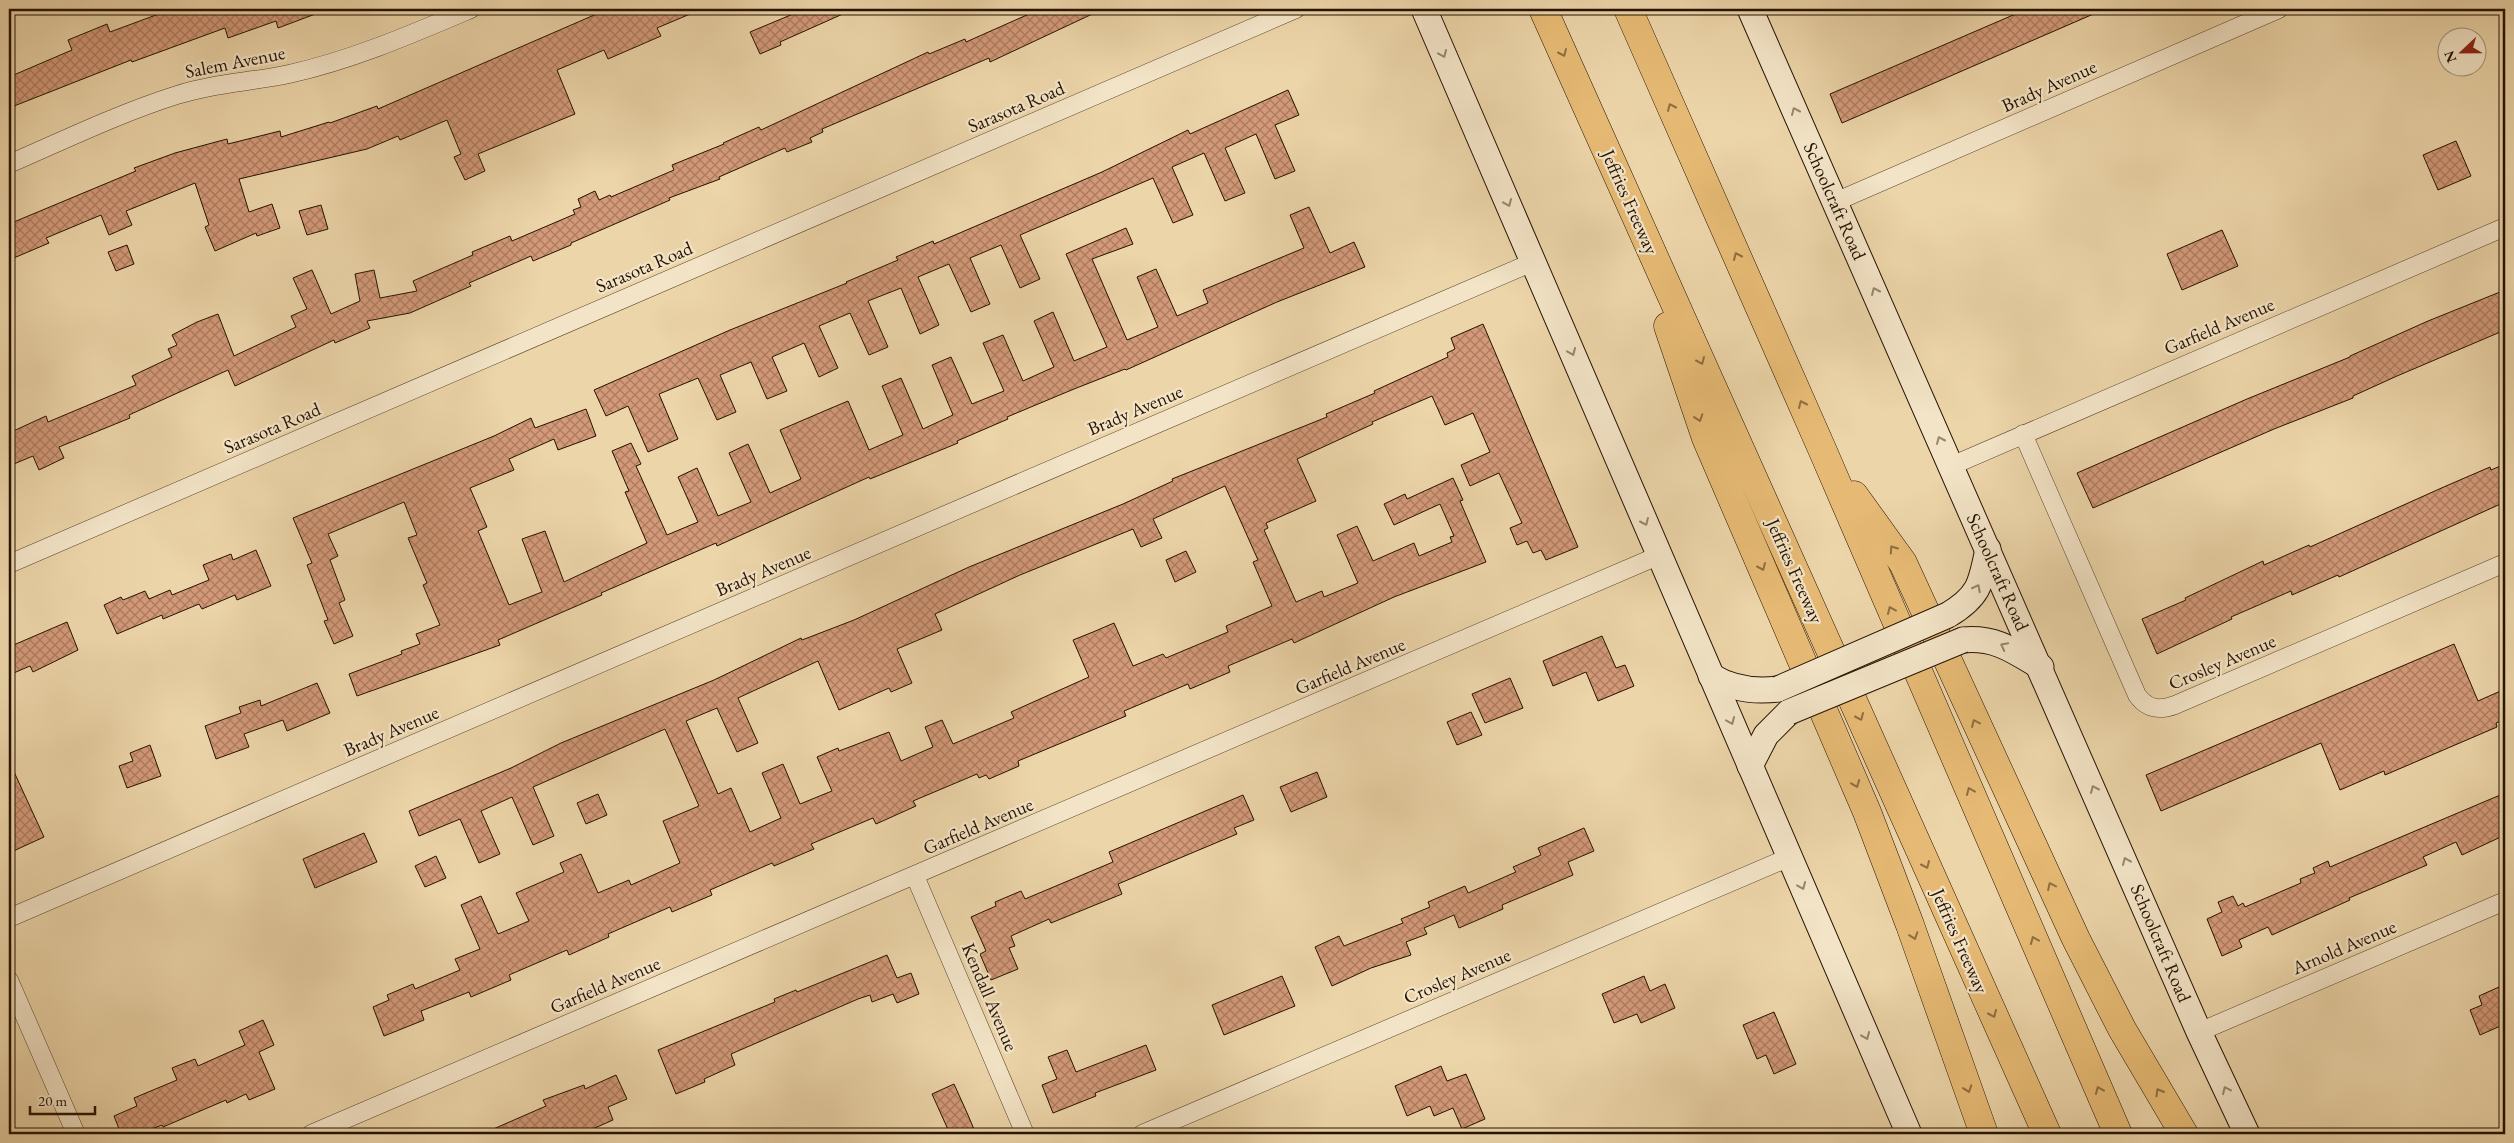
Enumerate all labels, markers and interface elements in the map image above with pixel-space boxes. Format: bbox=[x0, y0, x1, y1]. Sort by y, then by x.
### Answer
north arrow bbox=[2436, 28, 2486, 78]
street label: Salem Avenue bbox=[183, 40, 287, 84]
one-way arrow bbox=[1557, 48, 1568, 57]
text: N bbox=[2439, 48, 2460, 65]
one-way arrow bbox=[1438, 49, 1448, 57]
street label: Brady Avenue bbox=[1998, 54, 2100, 118]
street label: Sarasota Road bbox=[964, 75, 1069, 139]
one-way arrow bbox=[1667, 103, 1678, 112]
one-way arrow bbox=[1791, 107, 1802, 116]
street label: Schoolcraft Road bbox=[1798, 138, 1872, 264]
street label: Jeffries Freeway bbox=[1595, 144, 1665, 259]
one-way arrow bbox=[1501, 198, 1512, 207]
street label: Sarasota Road bbox=[592, 235, 697, 299]
one-way arrow bbox=[1732, 252, 1743, 261]
one-way arrow bbox=[1870, 287, 1881, 296]
street label: Garfield Avenue bbox=[2160, 292, 2278, 360]
one-way arrow bbox=[1566, 347, 1576, 356]
one-way arrow bbox=[1694, 356, 1705, 365]
street label: Brady Avenue bbox=[1083, 379, 1187, 441]
street label: Sarasota Road bbox=[220, 396, 325, 460]
one-way arrow bbox=[1798, 400, 1808, 409]
one-way arrow bbox=[1693, 413, 1703, 422]
one-way arrow bbox=[1935, 436, 1946, 445]
street label: Schoolcraft Road bbox=[1961, 509, 2035, 635]
street label: Jeffries Freeway bbox=[1760, 513, 1830, 628]
one-way arrow bbox=[1639, 517, 1650, 526]
street label: Brady Avenue bbox=[711, 540, 815, 602]
one-way arrow bbox=[1890, 546, 1899, 555]
one-way arrow bbox=[1756, 562, 1767, 571]
one-way arrow bbox=[1971, 584, 1981, 593]
one-way arrow bbox=[1887, 606, 1898, 615]
street label: Crosley Avenue bbox=[2165, 628, 2279, 696]
street label: Garfield Avenue bbox=[1291, 632, 1409, 700]
one-way arrow bbox=[2000, 642, 2009, 652]
street label: Brady Avenue bbox=[339, 700, 443, 762]
one-way arrow bbox=[1854, 712, 1865, 721]
one-way arrow bbox=[1724, 716, 1735, 725]
one-way arrow bbox=[1971, 719, 1981, 728]
one-way arrow bbox=[1849, 779, 1860, 788]
one-way arrow bbox=[2089, 785, 2100, 794]
one-way arrow bbox=[1965, 787, 1976, 796]
street label: Garfield Avenue bbox=[919, 792, 1037, 860]
one-way arrow bbox=[2121, 857, 2132, 866]
one-way arrow bbox=[1920, 860, 1931, 869]
street label: Schoolcraft Road bbox=[2125, 880, 2197, 1006]
one-way arrow bbox=[1796, 881, 1807, 890]
one-way arrow bbox=[2047, 882, 2058, 891]
street label: Jeffries Freeway bbox=[1925, 883, 1995, 998]
street label: Arnold Avenue bbox=[2287, 914, 2400, 981]
one-way arrow bbox=[1908, 931, 1918, 940]
one-way arrow bbox=[2030, 936, 2041, 945]
street label: Kendall Avenue bbox=[956, 939, 1024, 1055]
street label: Crosley Avenue bbox=[1400, 942, 1514, 1010]
street label: Garfield Avenue bbox=[546, 951, 664, 1019]
one-way arrow bbox=[1986, 1009, 1997, 1018]
one-way arrow bbox=[1860, 1031, 1871, 1040]
scale bar bbox=[30, 1083, 95, 1115]
one-way arrow bbox=[1962, 1084, 1972, 1093]
one-way arrow bbox=[2094, 1086, 2104, 1094]
one-way arrow bbox=[2222, 1086, 2233, 1095]
one-way arrow bbox=[2156, 1089, 2166, 1098]
text: 20 m bbox=[38, 1091, 67, 1110]

